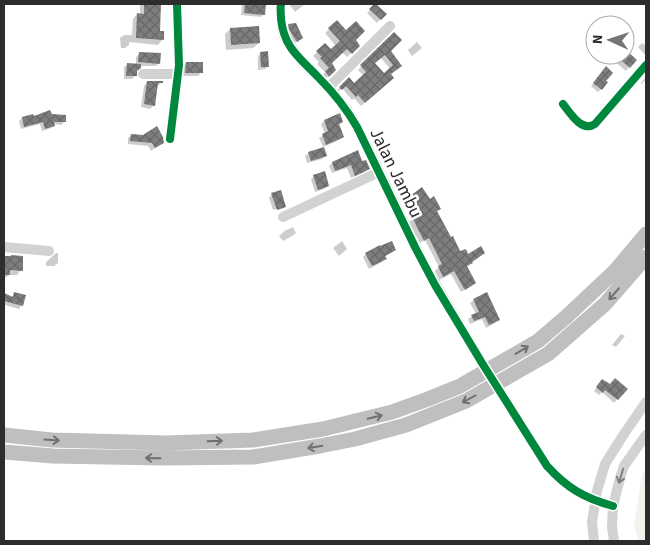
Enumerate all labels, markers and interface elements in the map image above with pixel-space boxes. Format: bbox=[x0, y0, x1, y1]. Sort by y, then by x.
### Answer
north arrow bbox=[585, 15, 635, 65]
text: N bbox=[588, 34, 608, 45]
street label: Jalan Jambu bbox=[363, 124, 429, 222]
one-way arrow bbox=[608, 287, 620, 300]
one-way arrow bbox=[515, 344, 529, 354]
one-way arrow bbox=[462, 394, 477, 404]
one-way arrow bbox=[366, 411, 382, 421]
one-way arrow bbox=[44, 435, 60, 444]
one-way arrow bbox=[206, 437, 222, 446]
one-way arrow bbox=[307, 443, 323, 453]
one-way arrow bbox=[145, 453, 162, 463]
one-way arrow bbox=[615, 468, 625, 484]

